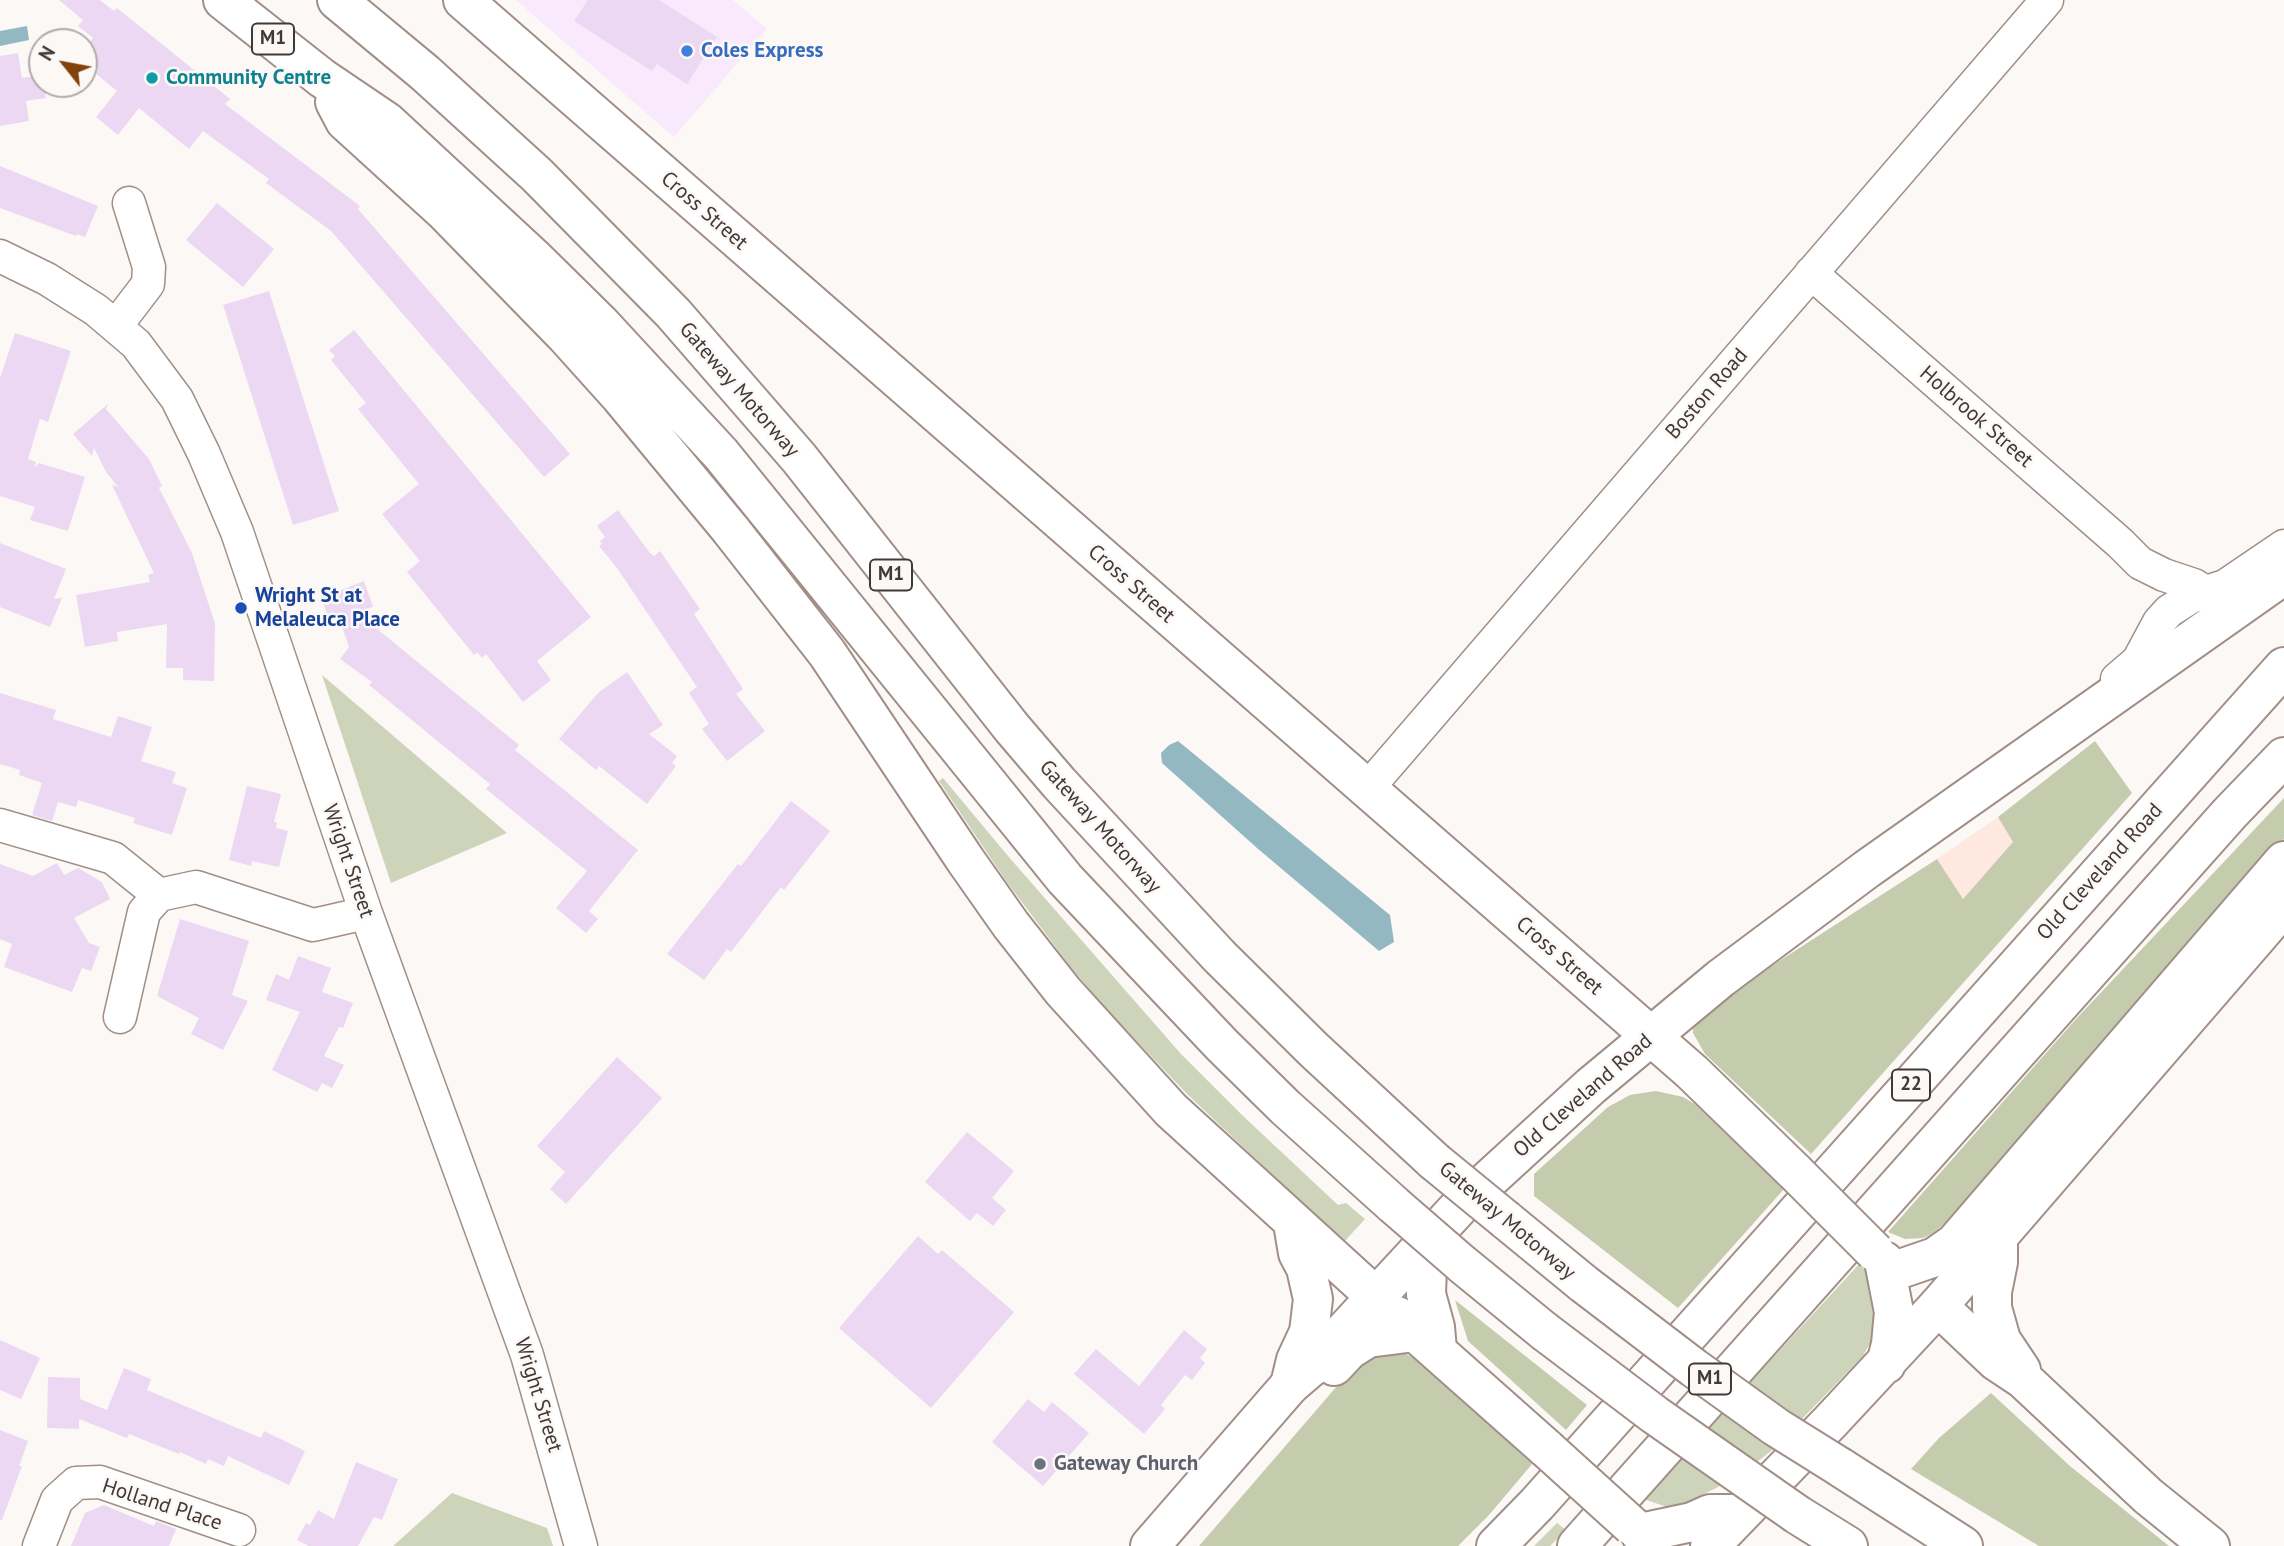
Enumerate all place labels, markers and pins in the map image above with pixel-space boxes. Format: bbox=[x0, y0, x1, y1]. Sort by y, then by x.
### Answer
place label: Coles Express bbox=[701, 38, 823, 64]
marker: Coles Express bbox=[679, 43, 695, 59]
place label: Community Centre bbox=[166, 65, 331, 91]
marker: Community Centre bbox=[144, 70, 160, 86]
place label: Wright St at Melaleuca Place bbox=[255, 583, 400, 633]
marker: Wright St at Melaleuca Place bbox=[233, 600, 249, 616]
place label: Gateway Church bbox=[1054, 1451, 1198, 1477]
marker: Gateway Church bbox=[1032, 1456, 1048, 1472]

